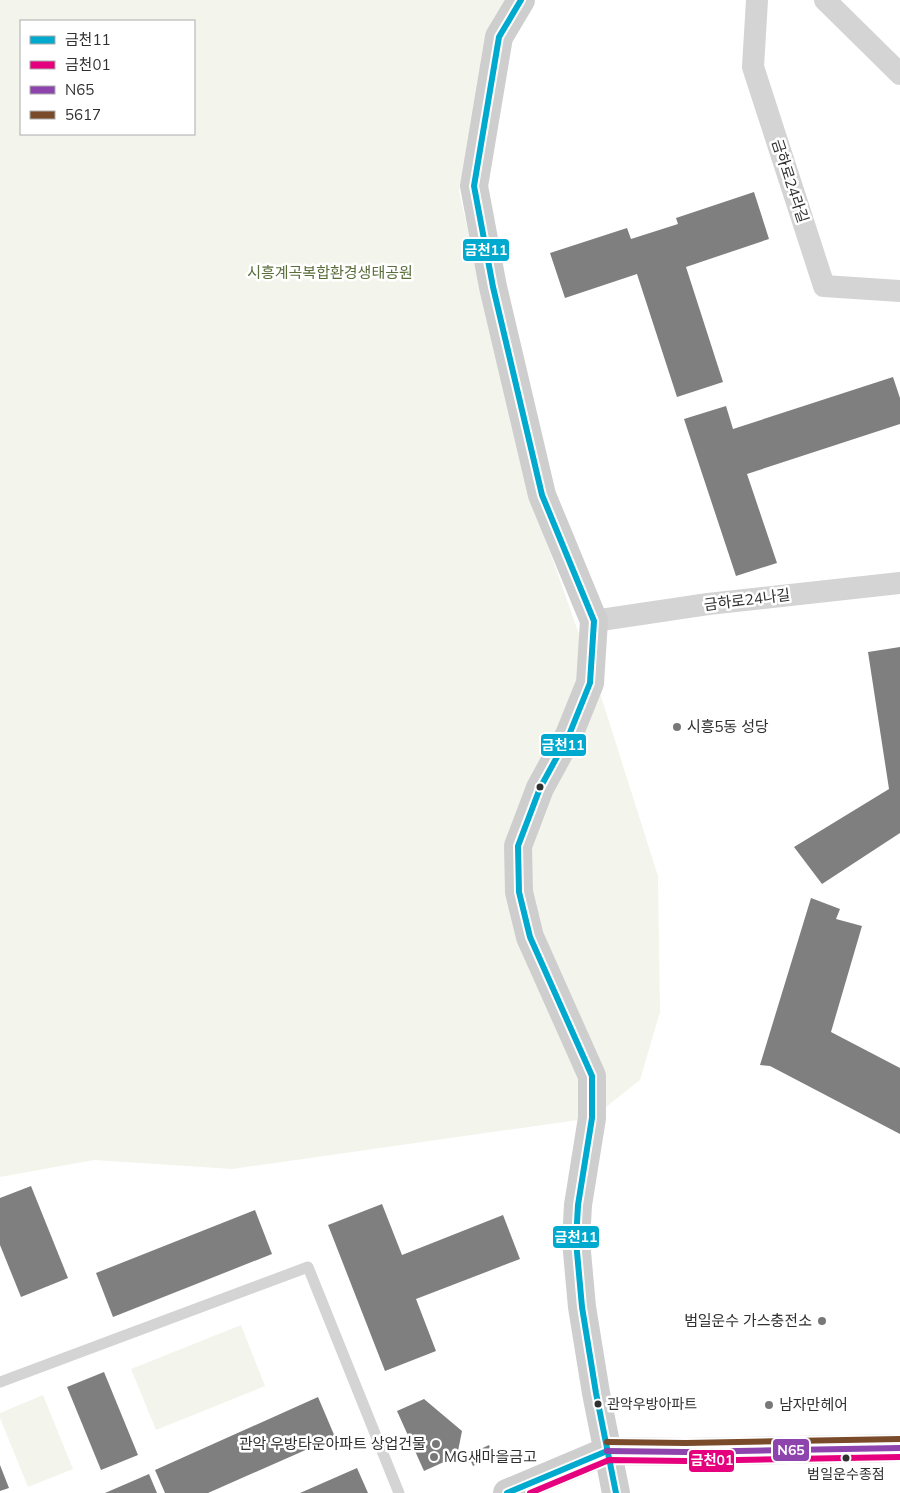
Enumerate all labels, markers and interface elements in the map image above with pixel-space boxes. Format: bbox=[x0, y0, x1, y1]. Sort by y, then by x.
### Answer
legend bbox=[20, 20, 195, 135]
text: 금천11 bbox=[65, 30, 111, 49]
text: 금천01 bbox=[65, 55, 111, 74]
text: N65 bbox=[65, 80, 94, 99]
text: 5617 bbox=[65, 105, 101, 124]
street label: 금하로24라길 bbox=[768, 137, 813, 225]
line badge: 금천11 bbox=[462, 238, 510, 262]
text: 금천11 bbox=[465, 241, 507, 259]
park label: 시흥계곡복합환경생태공원 bbox=[247, 263, 413, 282]
street label: 금하로24나길 bbox=[703, 585, 791, 614]
place label: 시흥5동 성당 bbox=[687, 717, 769, 736]
marker: 시흥5동 성당 bbox=[671, 721, 683, 733]
line badge: 금천11 bbox=[540, 733, 587, 757]
text: 금천11 bbox=[542, 736, 584, 754]
unlabelled marker bbox=[535, 782, 545, 792]
line badge: 금천11 bbox=[552, 1225, 600, 1249]
text: 금천11 bbox=[555, 1228, 597, 1246]
place label: 범일운수 가스충전소 bbox=[684, 1311, 812, 1330]
marker: 범일운수 가스충전소 bbox=[816, 1315, 828, 1327]
place label: 관악우방아파트 bbox=[607, 1395, 697, 1413]
place label: 남자만헤어 bbox=[779, 1395, 848, 1414]
marker: 관악우방아파트 bbox=[593, 1399, 603, 1409]
marker: 남자만헤어 bbox=[763, 1399, 775, 1411]
place label: 관악 우방타운아파트 상업건물 bbox=[239, 1434, 426, 1453]
marker: 관악 우방타운아파트 상업건물 bbox=[430, 1438, 442, 1450]
line badge: N65 bbox=[772, 1438, 810, 1462]
text: N65 bbox=[777, 1441, 805, 1459]
place label: MG새마을금고 bbox=[444, 1447, 537, 1466]
line badge: 금천01 bbox=[688, 1449, 735, 1473]
marker: MG새마을금고 bbox=[428, 1451, 440, 1463]
text: 금천01 bbox=[691, 1451, 733, 1469]
marker: 범일운수종점 bbox=[841, 1453, 851, 1463]
place label: 범일운수종점 bbox=[807, 1465, 885, 1483]

